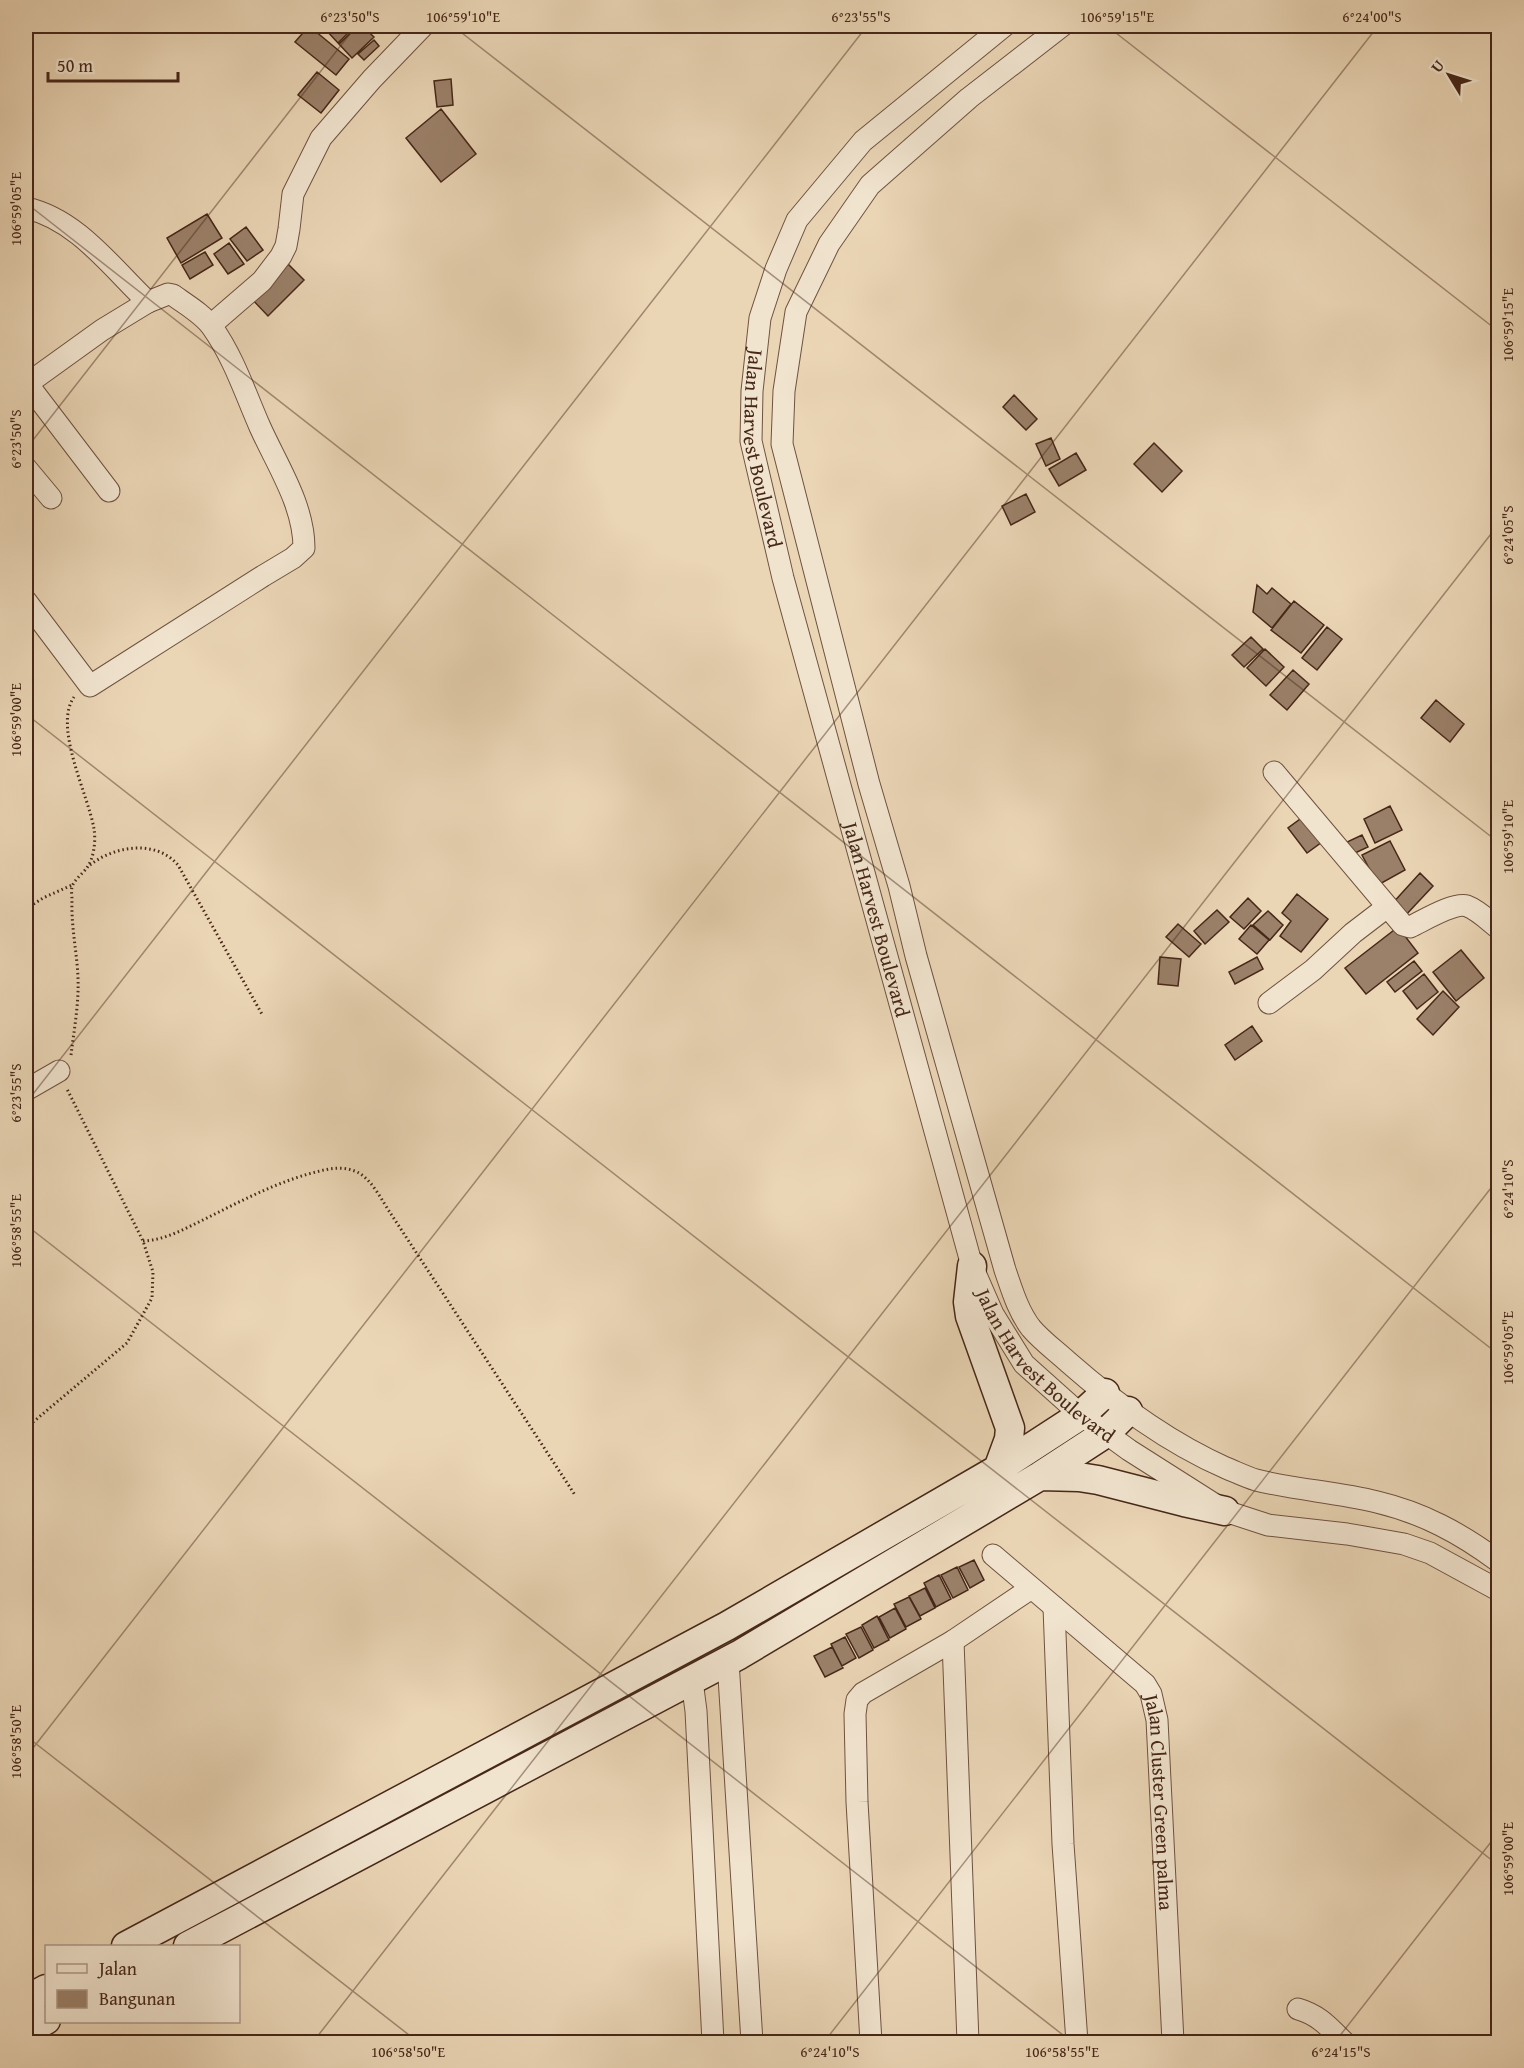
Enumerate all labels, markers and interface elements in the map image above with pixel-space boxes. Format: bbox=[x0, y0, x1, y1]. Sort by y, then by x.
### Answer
text: 6°23'50"S bbox=[320, 6, 380, 27]
text: 106°59'10"E bbox=[426, 6, 500, 27]
text: 6°23'55"S bbox=[831, 6, 891, 27]
text: 106°59'15"E bbox=[1080, 6, 1154, 27]
text: 6°24'00"S bbox=[1342, 6, 1402, 27]
scale bar bbox=[48, 45, 178, 83]
north arrow bbox=[1419, 45, 1479, 105]
text: 50 m bbox=[57, 52, 93, 79]
text: U bbox=[1424, 54, 1450, 77]
text: 106°59'05"E bbox=[5, 172, 26, 246]
text: 106°59'15"E bbox=[1497, 288, 1518, 362]
street label: Jalan Harvest Boulevard bbox=[737, 345, 791, 551]
text: 6°23'50"S bbox=[5, 409, 26, 469]
text: 6°24'05"S bbox=[1497, 505, 1518, 565]
text: 106°59'00"E bbox=[5, 683, 26, 757]
text: 106°59'10"E bbox=[1497, 800, 1518, 874]
street label: Jalan Harvest Boulevard bbox=[836, 816, 918, 1020]
text: 6°23'55"S bbox=[5, 1063, 26, 1123]
text: 6°24'10"S bbox=[1497, 1159, 1518, 1219]
text: 106°58'55"E bbox=[5, 1194, 26, 1268]
street label: Jalan Harvest Boulevard bbox=[968, 1281, 1122, 1450]
text: 106°59'05"E bbox=[1497, 1311, 1518, 1385]
street label: Jalan Cluster Green palma bbox=[1137, 1688, 1181, 1912]
text: 106°58'50"E bbox=[5, 1705, 26, 1779]
text: 106°59'00"E bbox=[1497, 1822, 1518, 1896]
legend bbox=[45, 1945, 240, 2023]
text: Jalan bbox=[97, 1955, 137, 1982]
text: Bangunan bbox=[99, 1985, 175, 2012]
text: 106°58'50"E bbox=[371, 2041, 445, 2062]
text: 6°24'10"S bbox=[800, 2041, 860, 2062]
text: 106°58'55"E bbox=[1025, 2041, 1099, 2062]
text: 6°24'15"S bbox=[1311, 2041, 1371, 2062]

